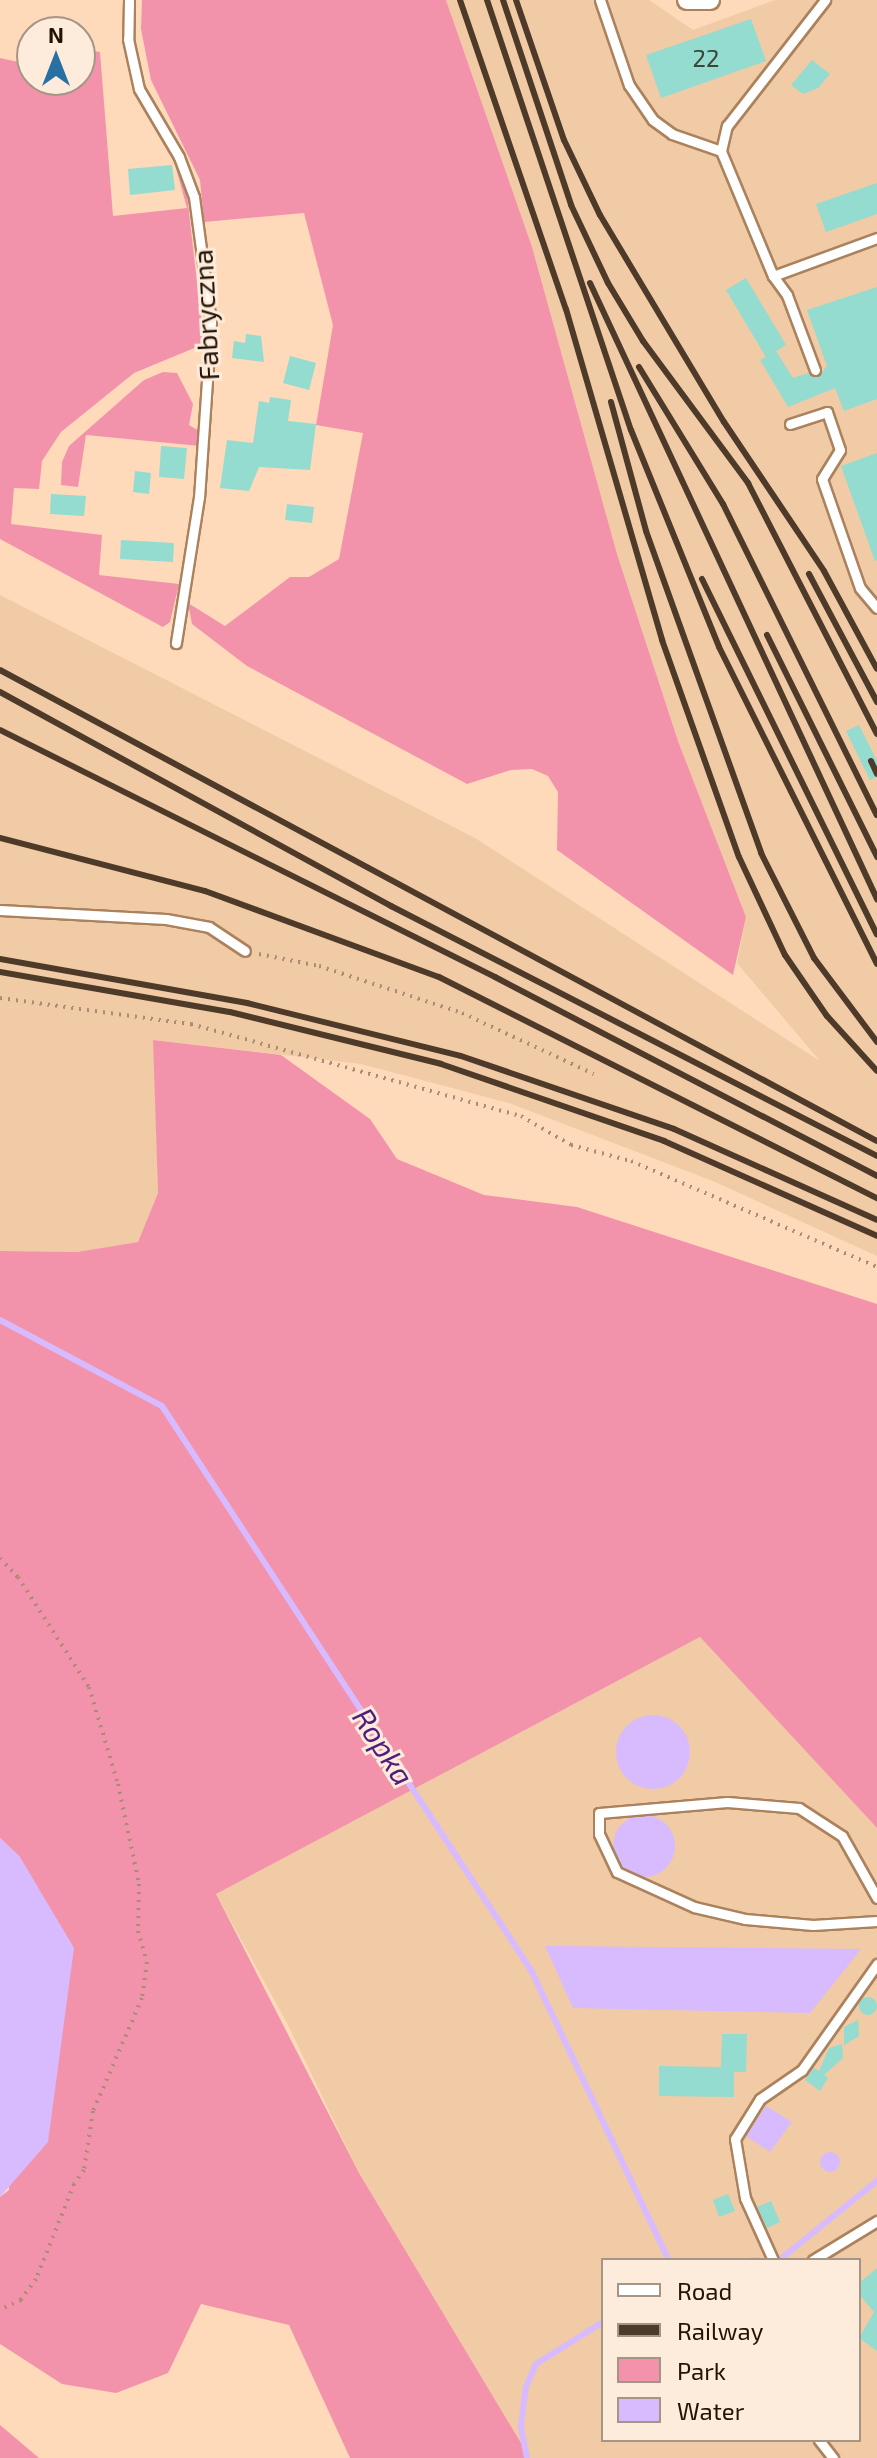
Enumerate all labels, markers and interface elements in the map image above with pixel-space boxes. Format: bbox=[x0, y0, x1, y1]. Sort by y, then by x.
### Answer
north arrow bbox=[16, 16, 96, 96]
text: N bbox=[48, 21, 64, 47]
house number: 22 bbox=[693, 44, 719, 72]
street label: Fabryczna bbox=[185, 249, 225, 381]
water label: Ropka bbox=[346, 1700, 422, 1792]
legend bbox=[601, 2258, 861, 2442]
text: Road bbox=[677, 2276, 732, 2305]
text: Railway bbox=[677, 2316, 763, 2345]
text: Park bbox=[677, 2356, 726, 2385]
text: Water bbox=[677, 2396, 744, 2425]

